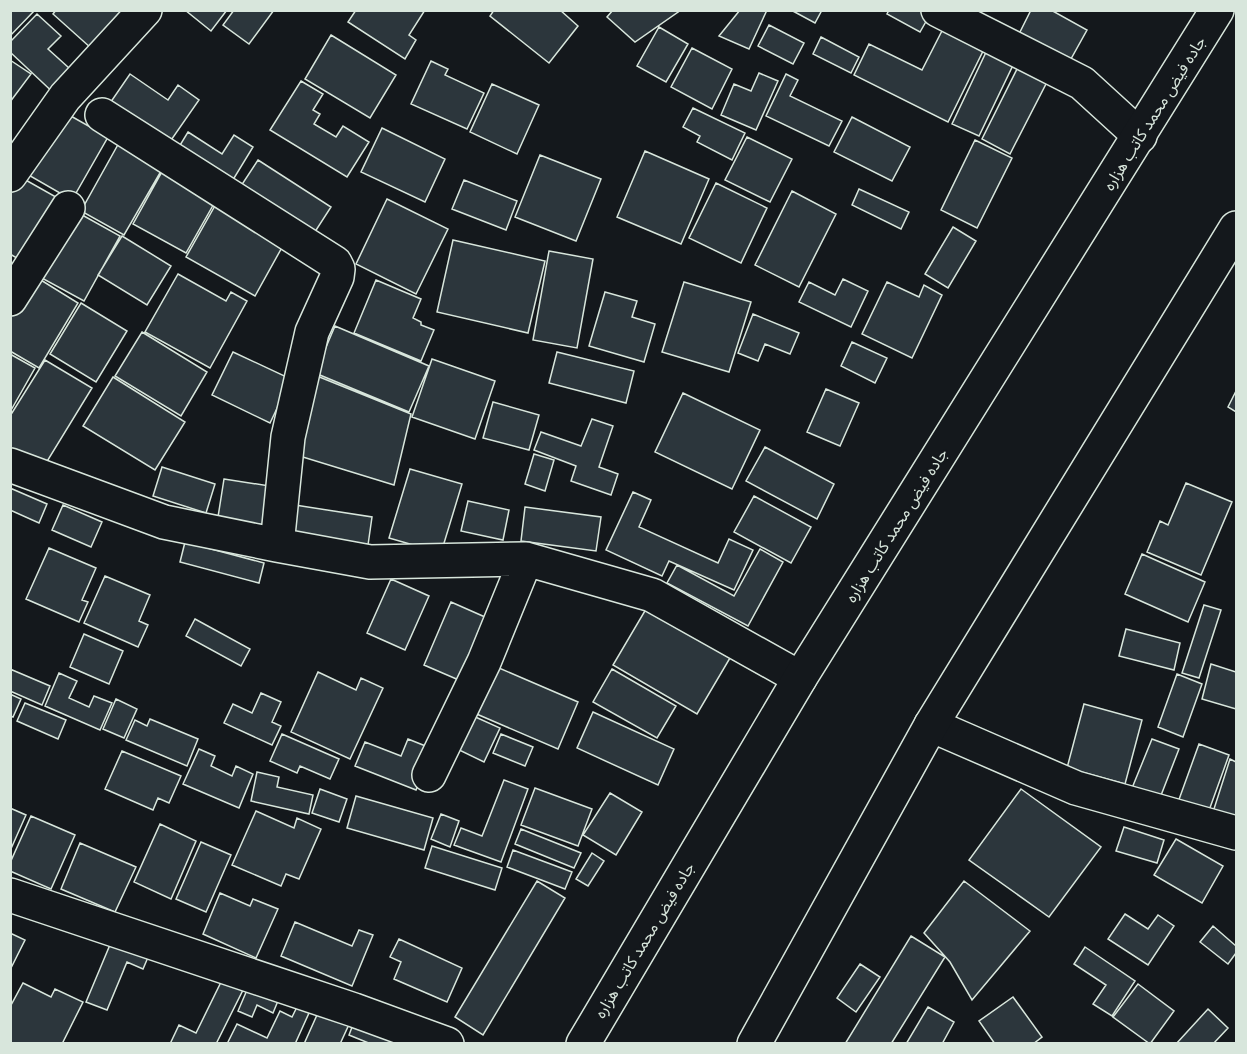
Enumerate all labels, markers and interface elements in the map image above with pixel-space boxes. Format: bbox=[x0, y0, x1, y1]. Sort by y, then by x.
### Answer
street label: جاده فیض محمد کاتب هزاره bbox=[1099, 33, 1210, 194]
street label: جاده فیض محمد کاتب هزاره bbox=[841, 445, 952, 606]
street label: جاده فیض محمد کاتب هزاره bbox=[590, 859, 698, 1021]

